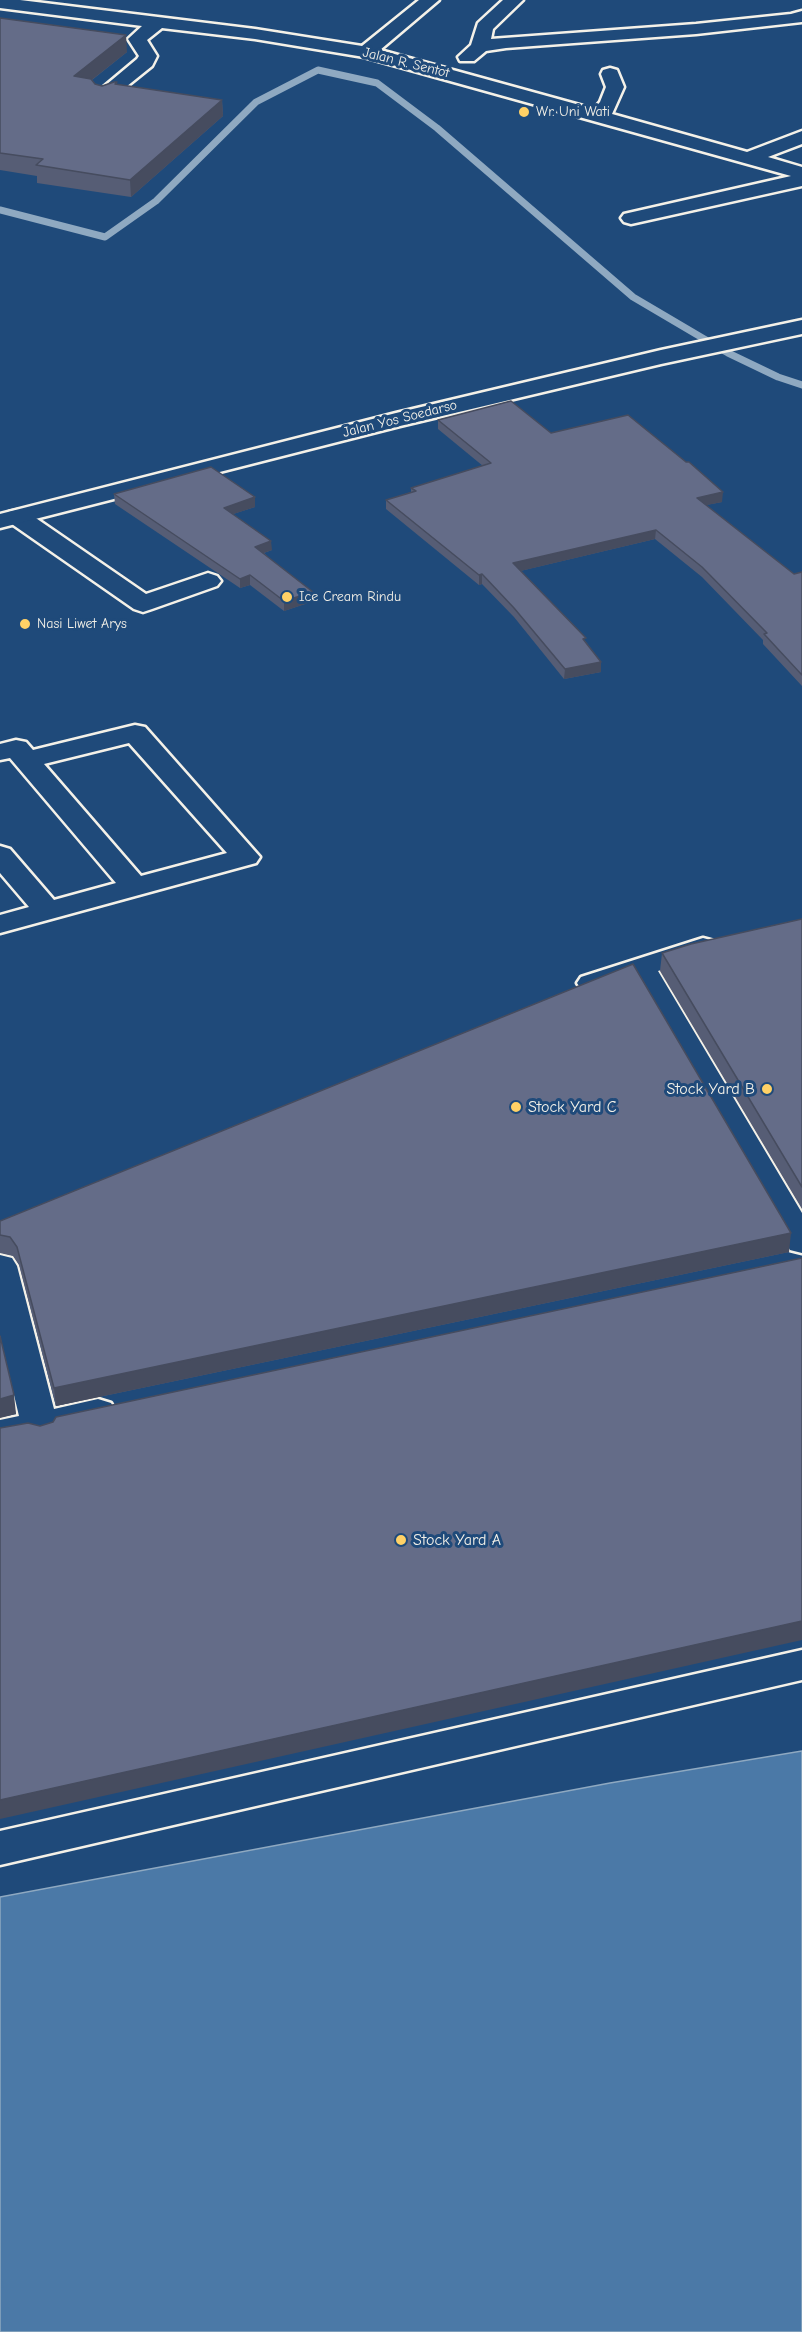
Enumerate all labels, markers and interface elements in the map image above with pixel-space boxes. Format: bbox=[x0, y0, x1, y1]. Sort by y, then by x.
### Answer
street label: Jalan R. Sentot bbox=[361, 44, 451, 82]
place label: Wr. Uni Wati bbox=[536, 104, 610, 120]
marker: Wr. Uni Wati bbox=[517, 105, 531, 119]
street label: Jalan Yos Soedarso bbox=[341, 397, 459, 441]
place label: Ice Cream Rindu bbox=[299, 589, 401, 605]
marker: Ice Cream Rindu bbox=[280, 590, 294, 604]
place label: Nasi Liwet Arys bbox=[37, 616, 127, 632]
marker: Nasi Liwet Arys bbox=[18, 617, 32, 631]
place label: Stock Yard B bbox=[666, 1079, 755, 1099]
marker: Stock Yard B bbox=[760, 1082, 774, 1096]
place label: Stock Yard C bbox=[528, 1097, 617, 1117]
marker: Stock Yard C bbox=[509, 1100, 523, 1114]
place label: Stock Yard A bbox=[413, 1530, 501, 1550]
marker: Stock Yard A bbox=[394, 1533, 408, 1547]

